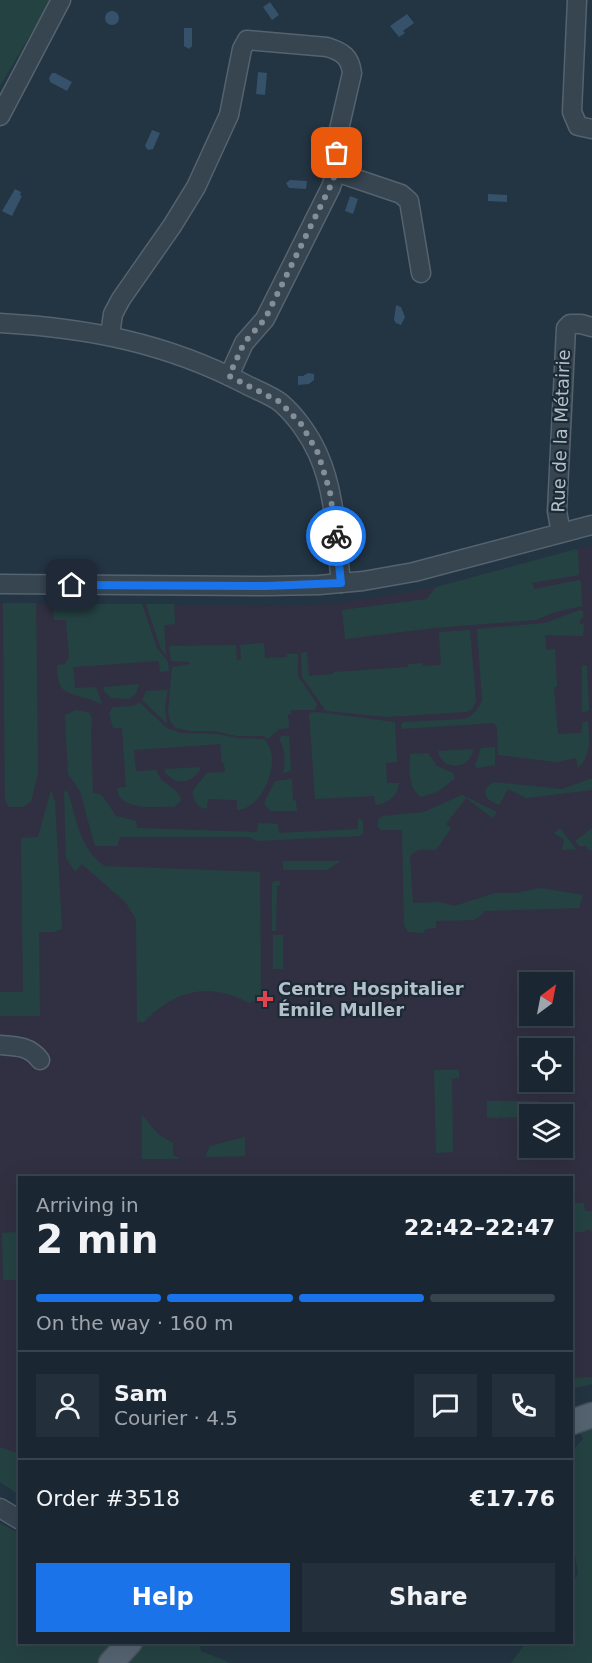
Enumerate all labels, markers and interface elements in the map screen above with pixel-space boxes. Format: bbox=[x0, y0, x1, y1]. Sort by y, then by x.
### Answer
pin bbox=[311, 127, 362, 178]
icon: bag bbox=[320, 136, 353, 169]
street label: Rue de la Métairie bbox=[547, 349, 574, 513]
courier bbox=[306, 506, 366, 566]
icon: bike bbox=[320, 520, 353, 553]
pin bbox=[46, 559, 97, 610]
icon: home bbox=[55, 568, 88, 601]
north arrow bbox=[519, 972, 573, 1026]
map controls bbox=[519, 972, 573, 1158]
place label: Centre Hospitalier Émile Muller bbox=[278, 978, 464, 1020]
marker: Centre Hospitalier Émile Muller bbox=[256, 990, 274, 1008]
button: locate bbox=[519, 1038, 573, 1092]
button: layers bbox=[519, 1104, 573, 1158]
text: Arriving in bbox=[36, 1193, 139, 1217]
text: 22:42–22:47 bbox=[404, 1215, 555, 1240]
text: 2 min bbox=[36, 1217, 158, 1262]
text: On the way · 160 m bbox=[36, 1311, 234, 1335]
button: person bbox=[36, 1374, 99, 1437]
button: chat bbox=[414, 1374, 477, 1437]
button: phone bbox=[492, 1374, 555, 1437]
text: Sam bbox=[114, 1381, 168, 1406]
text: Courier · 4.5 bbox=[114, 1406, 238, 1430]
text: Order #3518 bbox=[36, 1486, 180, 1511]
text: €17.76 bbox=[470, 1486, 555, 1511]
button: Help bbox=[36, 1563, 290, 1632]
button: Share bbox=[302, 1563, 555, 1632]

